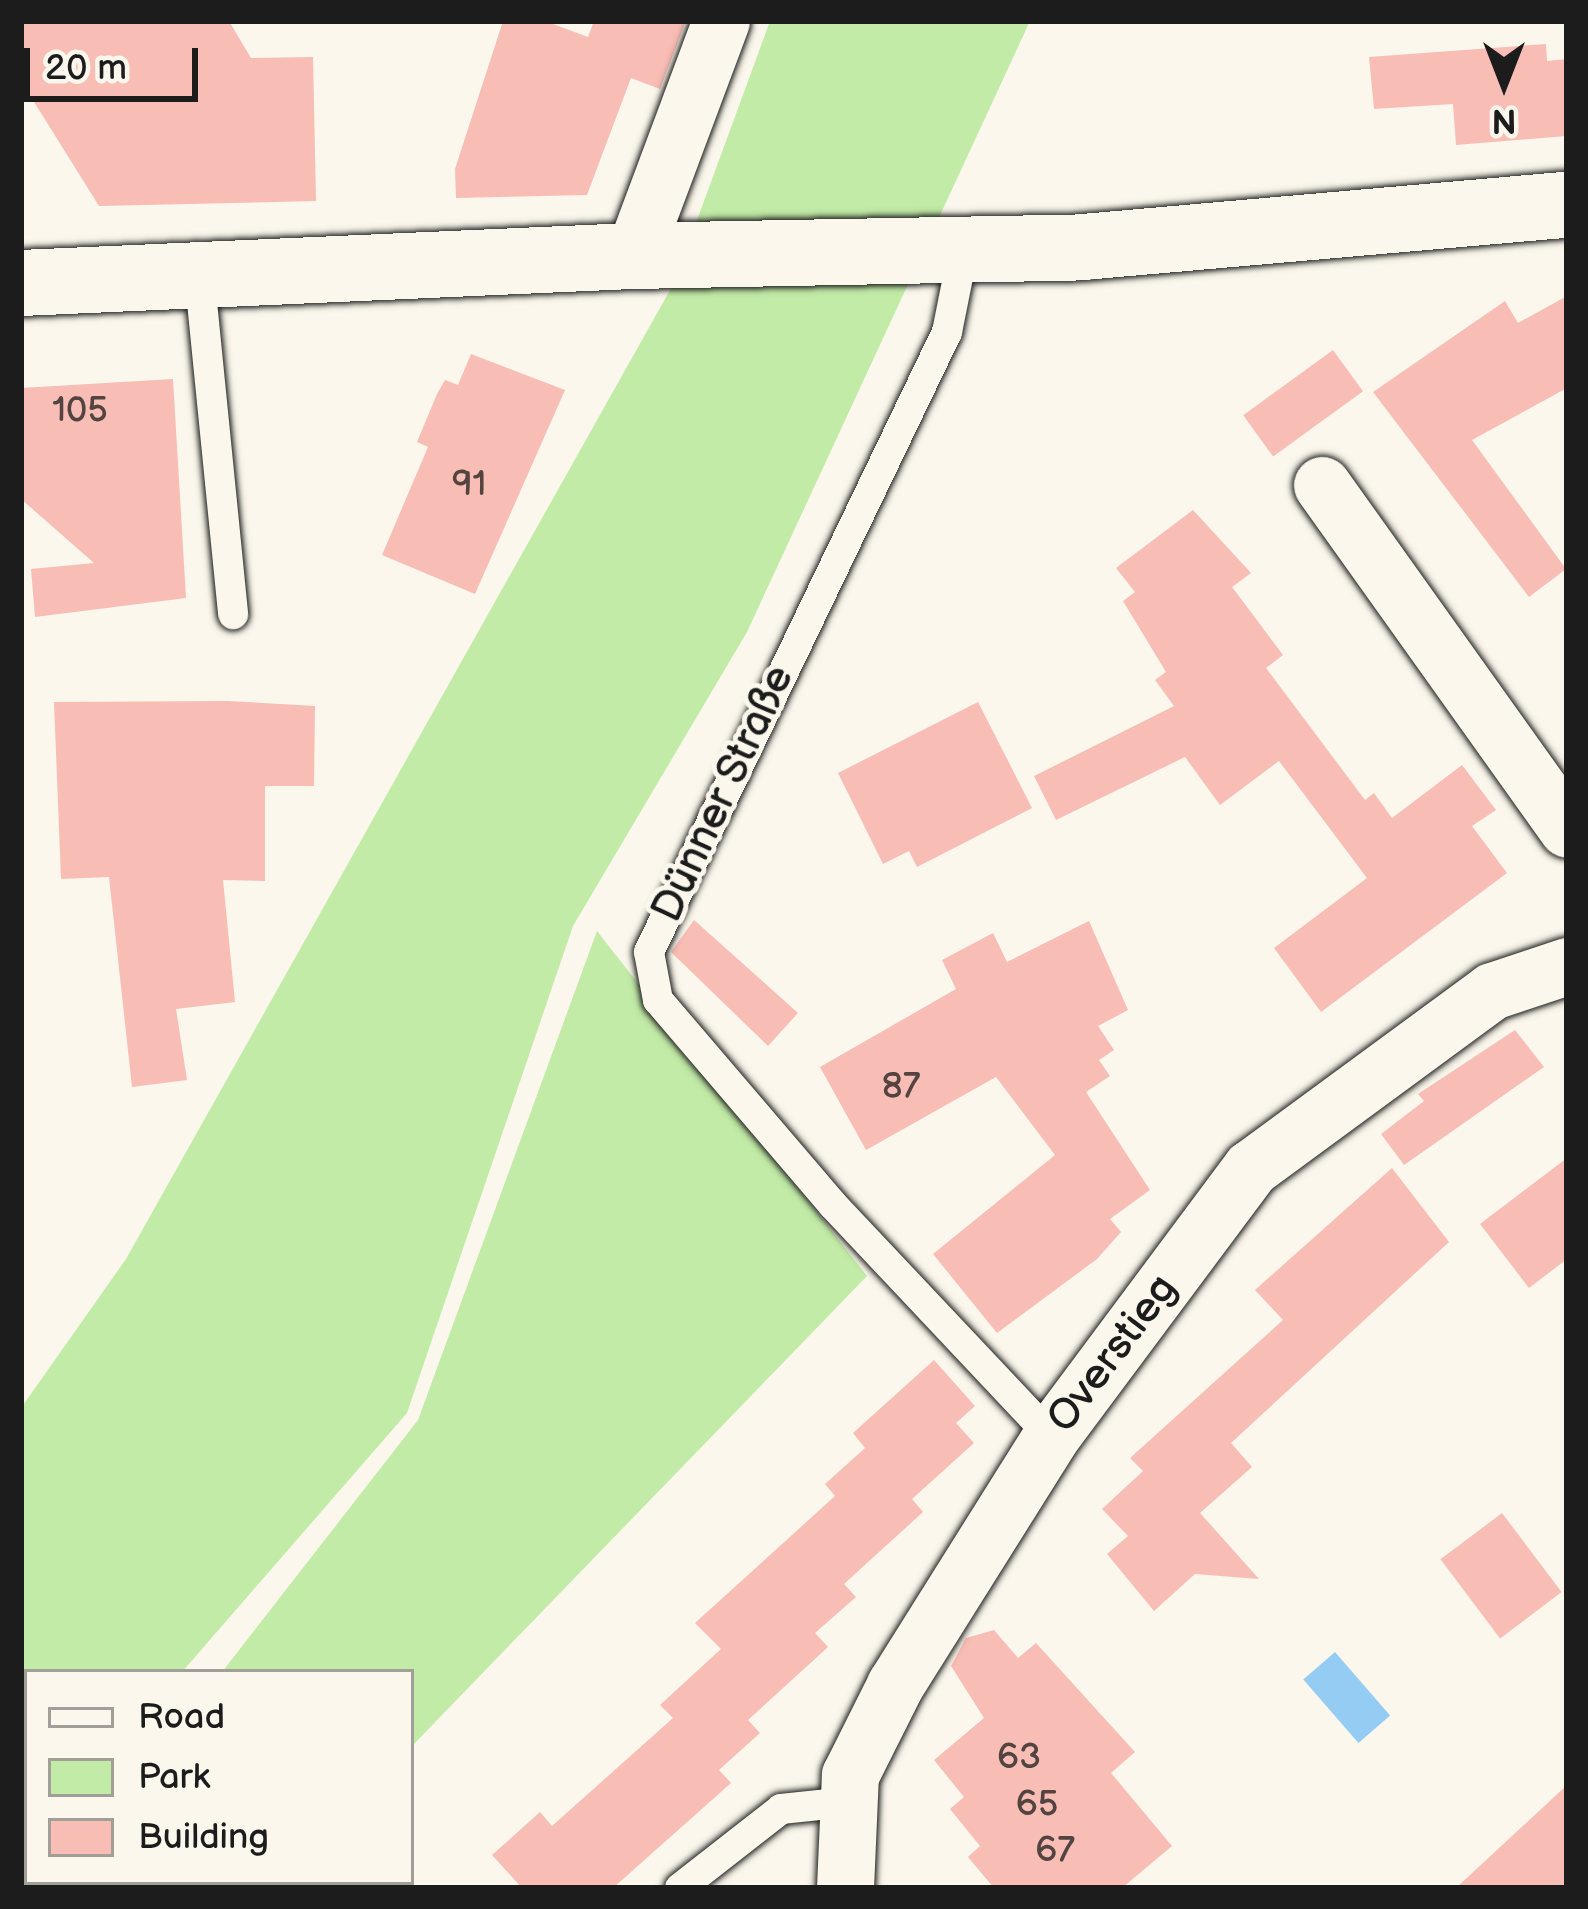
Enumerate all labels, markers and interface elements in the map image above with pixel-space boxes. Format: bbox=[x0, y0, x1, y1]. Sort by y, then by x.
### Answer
scale bar bbox=[30, 24, 204, 98]
north arrow bbox=[1444, 24, 1564, 144]
text: 20 m bbox=[45, 47, 127, 90]
text: N bbox=[1492, 100, 1516, 140]
house number: 105 bbox=[52, 389, 108, 433]
house number: 91 bbox=[452, 463, 486, 507]
street label: Dünner Straße bbox=[642, 657, 806, 931]
house number: 87 bbox=[882, 1065, 920, 1109]
street label: Overstieg bbox=[1037, 1265, 1189, 1443]
legend bbox=[24, 1669, 414, 1885]
text: Road bbox=[138, 1696, 225, 1739]
house number: 63 bbox=[997, 1736, 1041, 1780]
text: Park bbox=[138, 1756, 210, 1799]
house number: 65 bbox=[1016, 1783, 1058, 1827]
text: Building bbox=[138, 1816, 269, 1859]
house number: 67 bbox=[1035, 1829, 1075, 1873]

